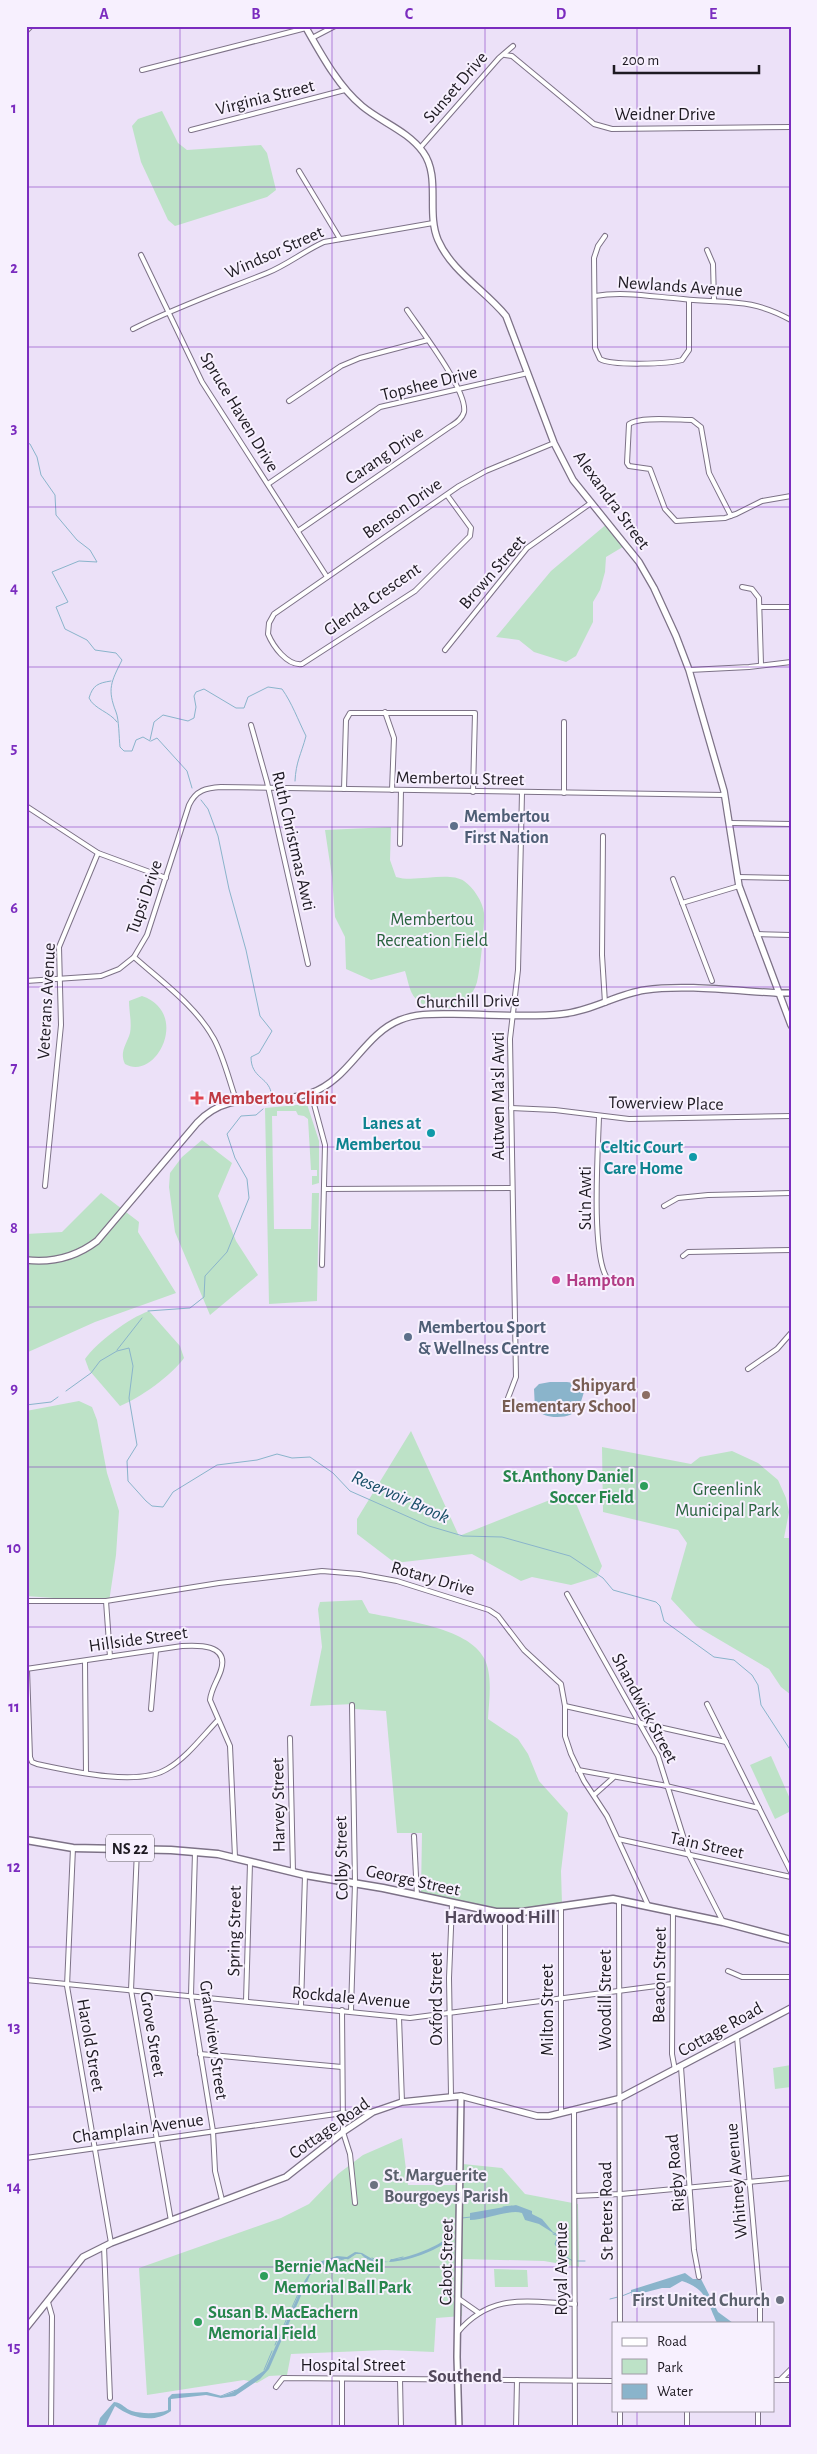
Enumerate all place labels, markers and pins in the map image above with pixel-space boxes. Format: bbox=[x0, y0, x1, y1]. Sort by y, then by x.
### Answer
place label: Membertou First Nation bbox=[464, 808, 550, 847]
marker: Membertou First Nation bbox=[448, 820, 460, 832]
place label: Membertou Clinic bbox=[208, 1090, 336, 1108]
marker: Membertou Clinic bbox=[190, 1091, 204, 1105]
place label: Lanes at Membertou bbox=[335, 1115, 422, 1154]
marker: Lanes at Membertou bbox=[425, 1127, 437, 1139]
place label: Celtic Court Care Home bbox=[601, 1139, 683, 1178]
marker: Celtic Court Care Home bbox=[687, 1151, 699, 1163]
place label: Hampton bbox=[566, 1272, 635, 1290]
marker: Hampton bbox=[550, 1274, 562, 1286]
place label: Membertou Sport & Wellness Centre bbox=[418, 1319, 549, 1358]
marker: Membertou Sport & Wellness Centre bbox=[402, 1331, 414, 1343]
place label: Shipyard Elementary School bbox=[501, 1377, 637, 1416]
marker: Shipyard Elementary School bbox=[640, 1389, 652, 1401]
place label: St.Anthony Daniel Soccer Field bbox=[503, 1468, 635, 1507]
marker: St.Anthony Daniel Soccer Field bbox=[638, 1480, 650, 1492]
place label: St. Marguerite Bourgoeys Parish bbox=[384, 2167, 508, 2206]
marker: St. Marguerite Bourgoeys Parish bbox=[368, 2179, 380, 2191]
place label: Bernie MacNeil Memorial Ball Park bbox=[274, 2258, 411, 2297]
marker: Bernie MacNeil Memorial Ball Park bbox=[258, 2270, 270, 2282]
place label: First United Church bbox=[632, 2292, 770, 2310]
marker: First United Church bbox=[774, 2294, 786, 2306]
place label: Susan B. MacEachern Memorial Field bbox=[208, 2304, 358, 2343]
marker: Susan B. MacEachern Memorial Field bbox=[192, 2316, 204, 2328]

